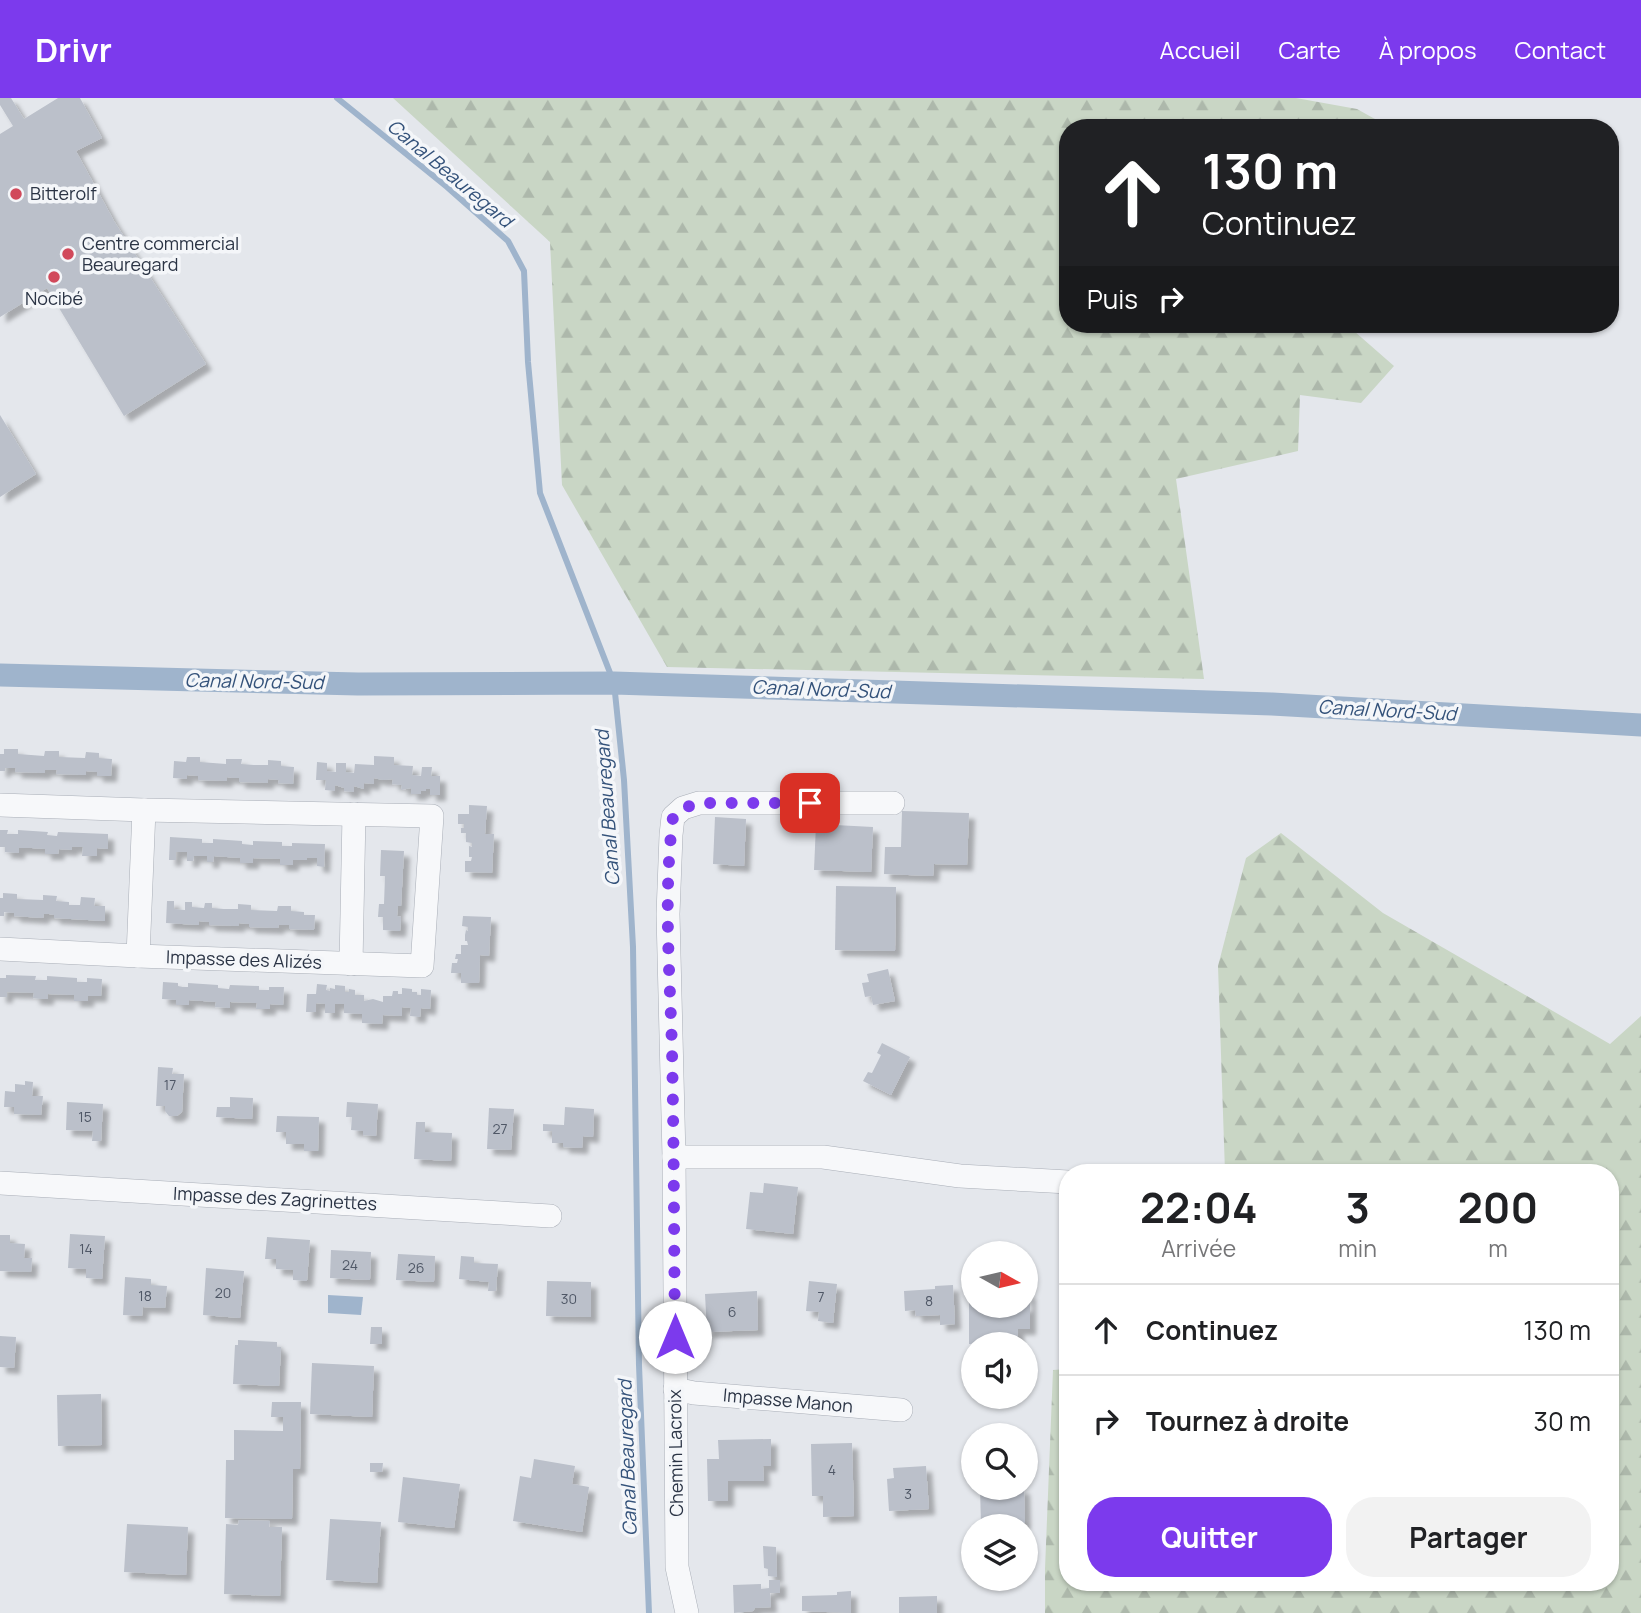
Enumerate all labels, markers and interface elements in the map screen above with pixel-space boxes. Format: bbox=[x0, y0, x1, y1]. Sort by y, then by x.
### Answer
text: Drivr bbox=[35, 27, 112, 72]
text: Accueil bbox=[1160, 33, 1240, 66]
text: Carte bbox=[1278, 33, 1341, 66]
text: À propos bbox=[1379, 33, 1477, 66]
text: Contact bbox=[1515, 33, 1606, 66]
water label: Canal Beauregard bbox=[382, 113, 520, 235]
text: 130 m bbox=[1202, 137, 1338, 204]
icon: ahead bbox=[1087, 147, 1178, 238]
place label: Bitterolf bbox=[30, 181, 97, 205]
marker: Bitterolf bbox=[8, 186, 24, 202]
text: Continuez bbox=[1202, 201, 1357, 245]
place label: Centre commercial Beauregard bbox=[82, 231, 239, 276]
marker: Centre commercial Beauregard bbox=[60, 246, 76, 262]
marker: Nocibé bbox=[46, 269, 62, 285]
icon: right bbox=[1152, 280, 1190, 318]
text: Puis bbox=[1087, 281, 1138, 317]
place label: Nocibé bbox=[25, 286, 83, 310]
water label: Canal Nord-Sud bbox=[184, 667, 326, 695]
water label: Canal Nord-Sud bbox=[751, 674, 893, 705]
water label: Canal Nord-Sud bbox=[1317, 693, 1460, 727]
water label: Canal Beauregard bbox=[588, 726, 625, 887]
pin bbox=[780, 773, 840, 833]
icon: arrive bbox=[791, 784, 829, 822]
street label: Impasse des Alizés bbox=[166, 944, 322, 974]
house number: 17 bbox=[164, 1075, 176, 1094]
house number: 15 bbox=[78, 1107, 92, 1126]
house number: 27 bbox=[492, 1119, 508, 1138]
text: 22:04 bbox=[1140, 1178, 1257, 1236]
text: 3 bbox=[1345, 1178, 1370, 1236]
text: 200 bbox=[1458, 1178, 1538, 1236]
street label: Impasse des Zagrinettes bbox=[172, 1181, 378, 1215]
text: Arrivée bbox=[1161, 1232, 1236, 1264]
text: min bbox=[1338, 1232, 1377, 1264]
text: m bbox=[1488, 1232, 1508, 1264]
house number: 14 bbox=[79, 1239, 93, 1258]
north arrow bbox=[961, 1241, 1038, 1318]
map controls bbox=[961, 1241, 1038, 1591]
house number: 24 bbox=[342, 1255, 358, 1274]
house number: 26 bbox=[408, 1258, 424, 1277]
house number: 20 bbox=[215, 1283, 231, 1302]
house number: 18 bbox=[138, 1286, 152, 1305]
house number: 7 bbox=[817, 1287, 825, 1306]
house number: 30 bbox=[561, 1289, 577, 1308]
house number: 8 bbox=[925, 1291, 933, 1310]
position arrow bbox=[638, 1300, 712, 1374]
house number: 6 bbox=[728, 1302, 736, 1321]
icon: ahead bbox=[1087, 1311, 1125, 1349]
text: Continuez bbox=[1146, 1312, 1278, 1348]
text: 130 m bbox=[1523, 1312, 1591, 1348]
button: sound bbox=[961, 1332, 1038, 1409]
water label: Canal Beauregard bbox=[611, 1377, 643, 1536]
street label: Impasse Manon bbox=[722, 1382, 854, 1418]
street label: Chemin Lacroix bbox=[662, 1389, 688, 1517]
icon: right bbox=[1087, 1402, 1125, 1440]
text: Tournez à droite bbox=[1146, 1403, 1349, 1439]
text: 30 m bbox=[1534, 1403, 1591, 1439]
button: search bbox=[961, 1423, 1038, 1500]
house number: 4 bbox=[828, 1460, 836, 1479]
house number: 3 bbox=[904, 1484, 912, 1503]
button: Quitter bbox=[1087, 1497, 1332, 1577]
button: Partager bbox=[1346, 1497, 1591, 1577]
button: layers bbox=[961, 1514, 1038, 1591]

